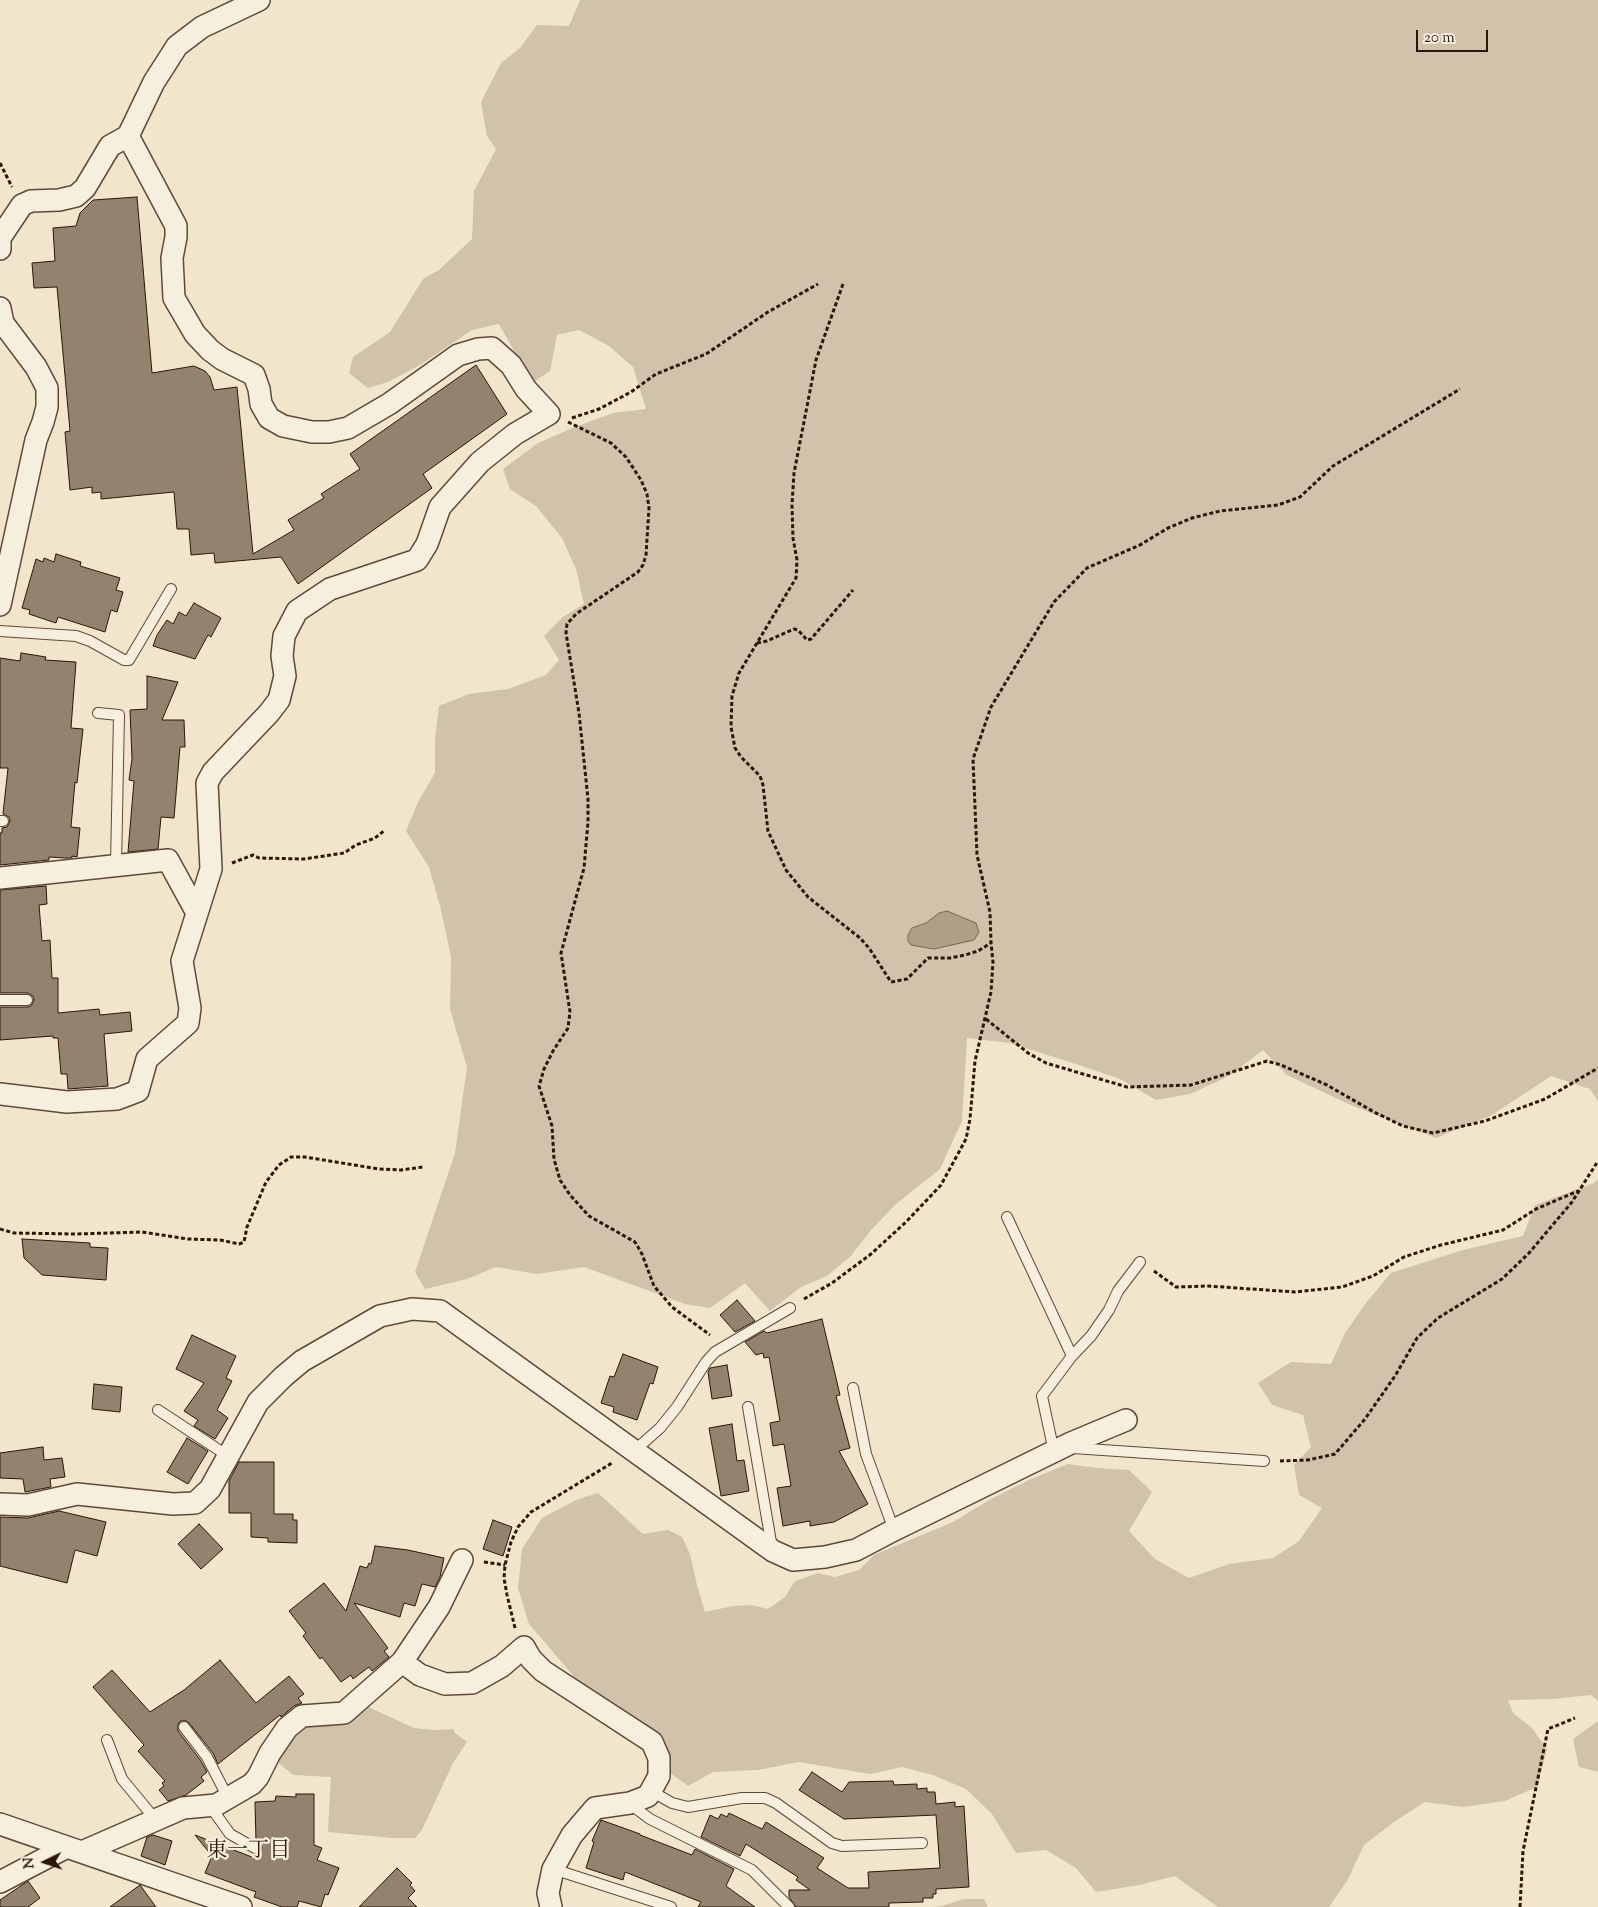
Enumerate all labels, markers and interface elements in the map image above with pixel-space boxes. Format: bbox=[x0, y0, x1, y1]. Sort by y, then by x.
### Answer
scale bar bbox=[1418, 20, 1490, 52]
text: 20 m bbox=[1424, 28, 1455, 49]
north arrow bbox=[20, 1837, 70, 1887]
district label: 東一丁目 bbox=[206, 1839, 290, 1865]
text: N bbox=[20, 1857, 40, 1869]

